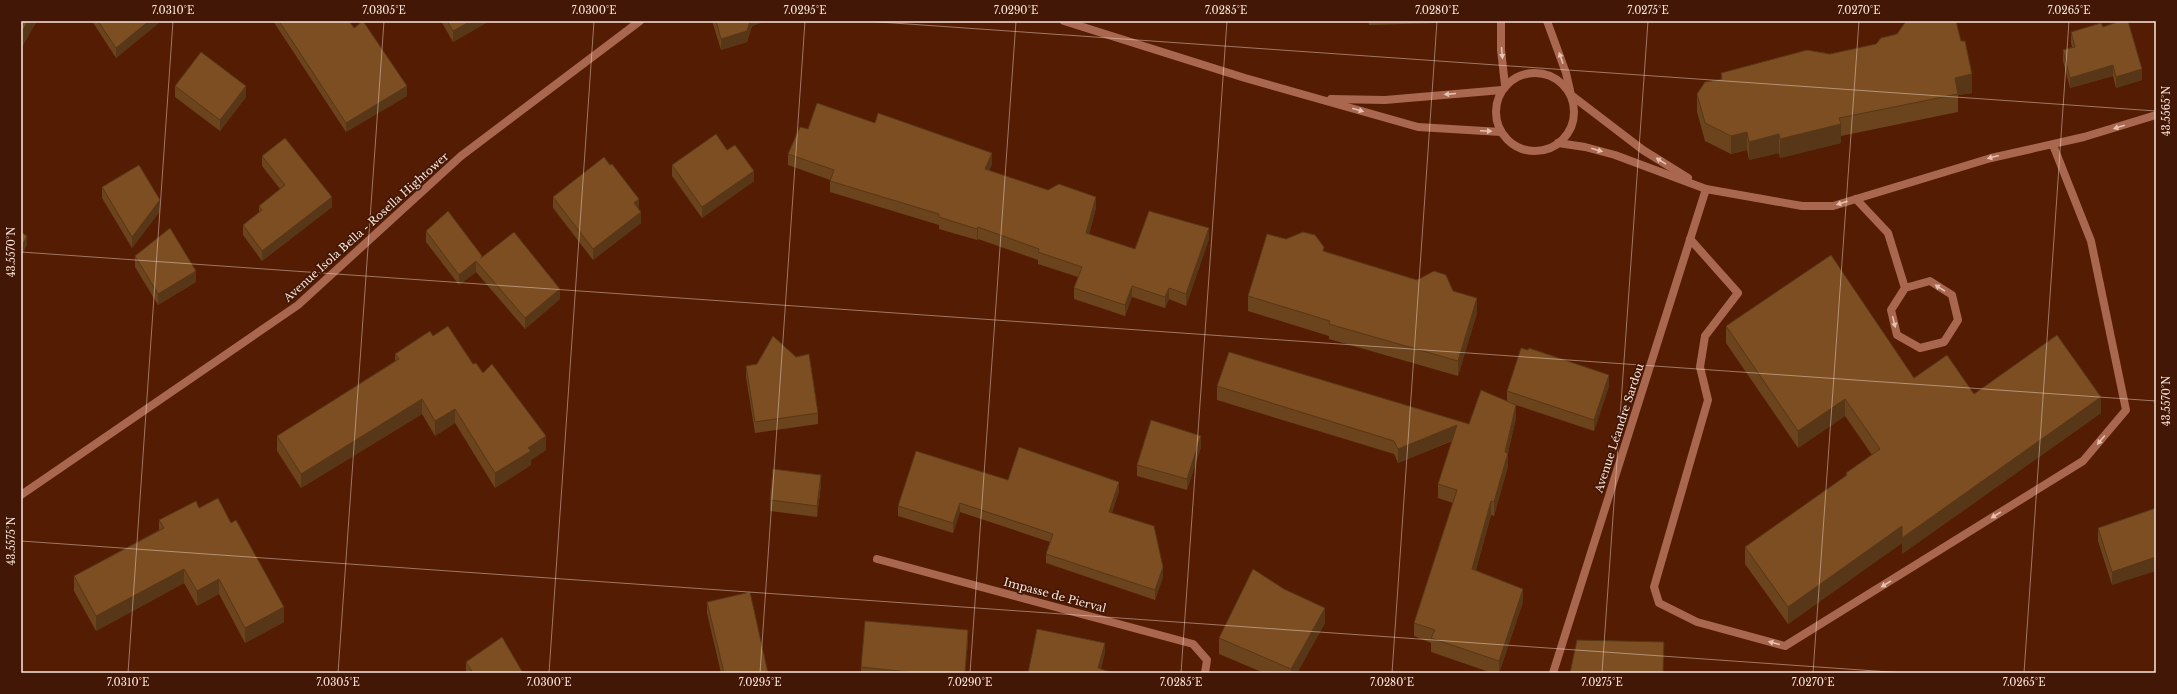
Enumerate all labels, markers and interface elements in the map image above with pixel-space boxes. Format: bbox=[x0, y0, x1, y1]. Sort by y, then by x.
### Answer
text: 7.0310°E bbox=[152, 4, 194, 17]
text: 7.0305°E bbox=[362, 4, 406, 17]
text: 7.0300°E bbox=[571, 4, 617, 17]
text: 7.0295°E bbox=[784, 4, 827, 17]
text: 7.0290°E bbox=[994, 4, 1038, 17]
text: 7.0285°E bbox=[1205, 4, 1247, 17]
text: 7.0280°E bbox=[1415, 4, 1459, 17]
text: 7.0275°E bbox=[1627, 4, 1669, 17]
text: 7.0270°E bbox=[1837, 4, 1881, 17]
text: 7.0265°E bbox=[2048, 4, 2091, 17]
one-way arrow bbox=[1498, 47, 1505, 59]
one-way arrow bbox=[1558, 51, 1564, 63]
text: 43.5565°N bbox=[2160, 86, 2173, 136]
one-way arrow bbox=[1444, 91, 1456, 98]
one-way arrow bbox=[1352, 107, 1364, 113]
one-way arrow bbox=[2113, 124, 2125, 130]
one-way arrow bbox=[1479, 128, 1492, 135]
one-way arrow bbox=[1591, 147, 1603, 153]
street label: Avenue Isola Bella - Rosella Hightower bbox=[280, 149, 452, 305]
one-way arrow bbox=[1986, 155, 1999, 161]
one-way arrow bbox=[1656, 157, 1666, 165]
one-way arrow bbox=[1835, 200, 1847, 206]
text: 43.5570°N bbox=[5, 227, 18, 277]
one-way arrow bbox=[1935, 284, 1945, 292]
one-way arrow bbox=[1892, 316, 1898, 329]
street label: Avenue Léandre Sardou bbox=[1591, 361, 1647, 495]
text: 43.5570°N bbox=[2160, 376, 2173, 426]
one-way arrow bbox=[2096, 434, 2105, 445]
one-way arrow bbox=[1991, 511, 2001, 519]
text: 43.5575°N bbox=[5, 516, 18, 566]
street label: Impasse de Pierval bbox=[1002, 575, 1108, 616]
one-way arrow bbox=[1880, 580, 1892, 587]
one-way arrow bbox=[1768, 640, 1780, 646]
text: 7.0310°E bbox=[107, 676, 149, 689]
text: 7.0305°E bbox=[316, 676, 360, 689]
text: 7.0300°E bbox=[526, 676, 572, 689]
text: 7.0295°E bbox=[739, 676, 782, 689]
text: 7.0290°E bbox=[948, 676, 992, 689]
text: 7.0285°E bbox=[1160, 676, 1202, 689]
text: 7.0280°E bbox=[1370, 676, 1414, 689]
text: 7.0275°E bbox=[1581, 676, 1623, 689]
text: 7.0270°E bbox=[1791, 676, 1835, 689]
text: 7.0265°E bbox=[2003, 676, 2046, 689]

